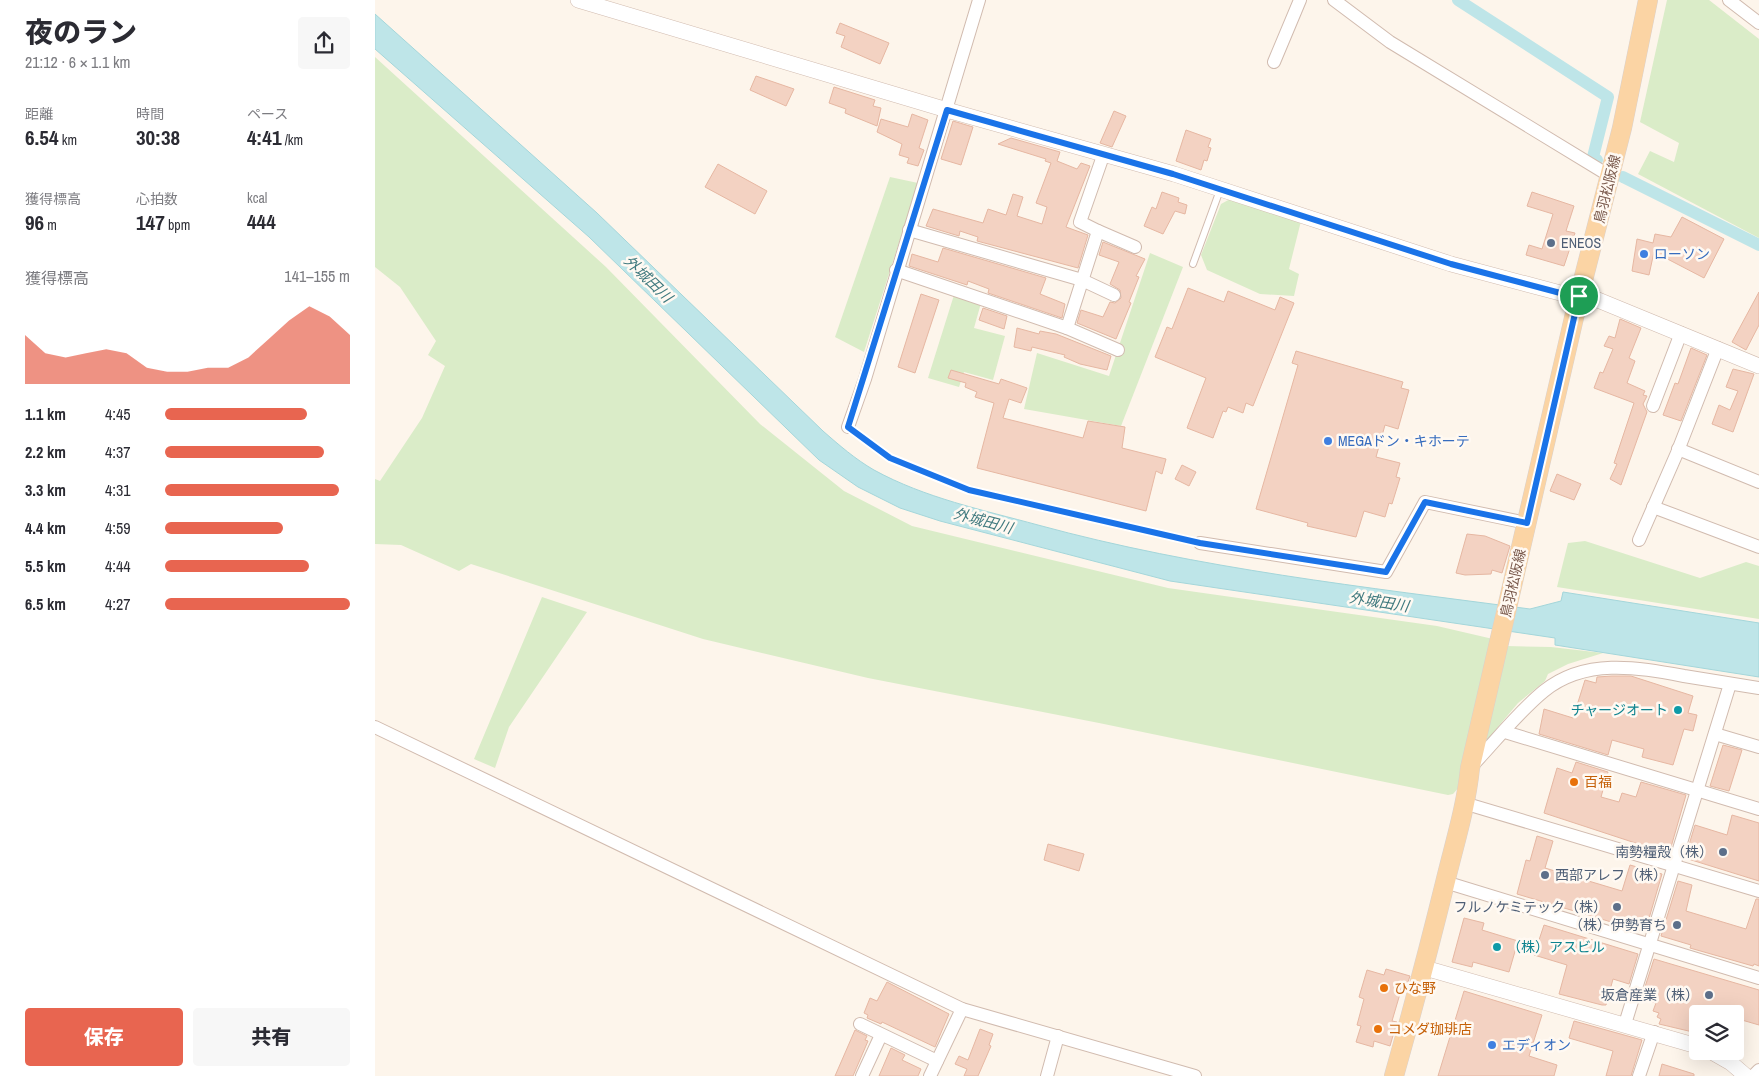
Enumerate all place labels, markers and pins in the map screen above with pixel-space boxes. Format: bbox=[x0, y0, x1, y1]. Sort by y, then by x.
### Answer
place label: ENEOS bbox=[1561, 234, 1602, 252]
marker: ENEOS bbox=[1545, 237, 1557, 249]
place label: ローソン bbox=[1654, 245, 1710, 263]
marker: ローソン bbox=[1638, 248, 1650, 260]
pin bbox=[1558, 275, 1600, 317]
place label: MEGAドン・キホーテ bbox=[1338, 432, 1470, 450]
marker: MEGAドン・キホーテ bbox=[1322, 435, 1334, 447]
place label: チャージオート bbox=[1570, 701, 1668, 719]
marker: チャージオート bbox=[1672, 704, 1684, 716]
place label: 百福 bbox=[1584, 773, 1612, 791]
marker: 百福 bbox=[1568, 776, 1580, 788]
place label: 南勢糧殻（株） bbox=[1615, 843, 1713, 861]
marker: 南勢糧殻（株） bbox=[1717, 846, 1729, 858]
place label: 西部アレフ（株） bbox=[1555, 866, 1667, 884]
marker: 西部アレフ（株） bbox=[1539, 869, 1551, 881]
place label: フルノケミテック（株） bbox=[1453, 898, 1607, 916]
marker: フルノケミテック（株） bbox=[1611, 901, 1623, 913]
place label: （株）伊勢育ち bbox=[1569, 916, 1667, 934]
marker: （株）伊勢育ち bbox=[1671, 919, 1683, 931]
place label: （株）アスビル bbox=[1507, 938, 1605, 956]
marker: （株）アスビル bbox=[1491, 941, 1503, 953]
place label: ひな野 bbox=[1394, 979, 1436, 997]
marker: ひな野 bbox=[1378, 982, 1390, 994]
place label: 坂倉産業（株） bbox=[1601, 986, 1699, 1004]
marker: 坂倉産業（株） bbox=[1703, 989, 1715, 1001]
place label: コメダ珈琲店 bbox=[1388, 1020, 1472, 1038]
marker: コメダ珈琲店 bbox=[1372, 1023, 1384, 1035]
place label: エディオン bbox=[1502, 1036, 1571, 1054]
marker: エディオン bbox=[1486, 1039, 1498, 1051]

